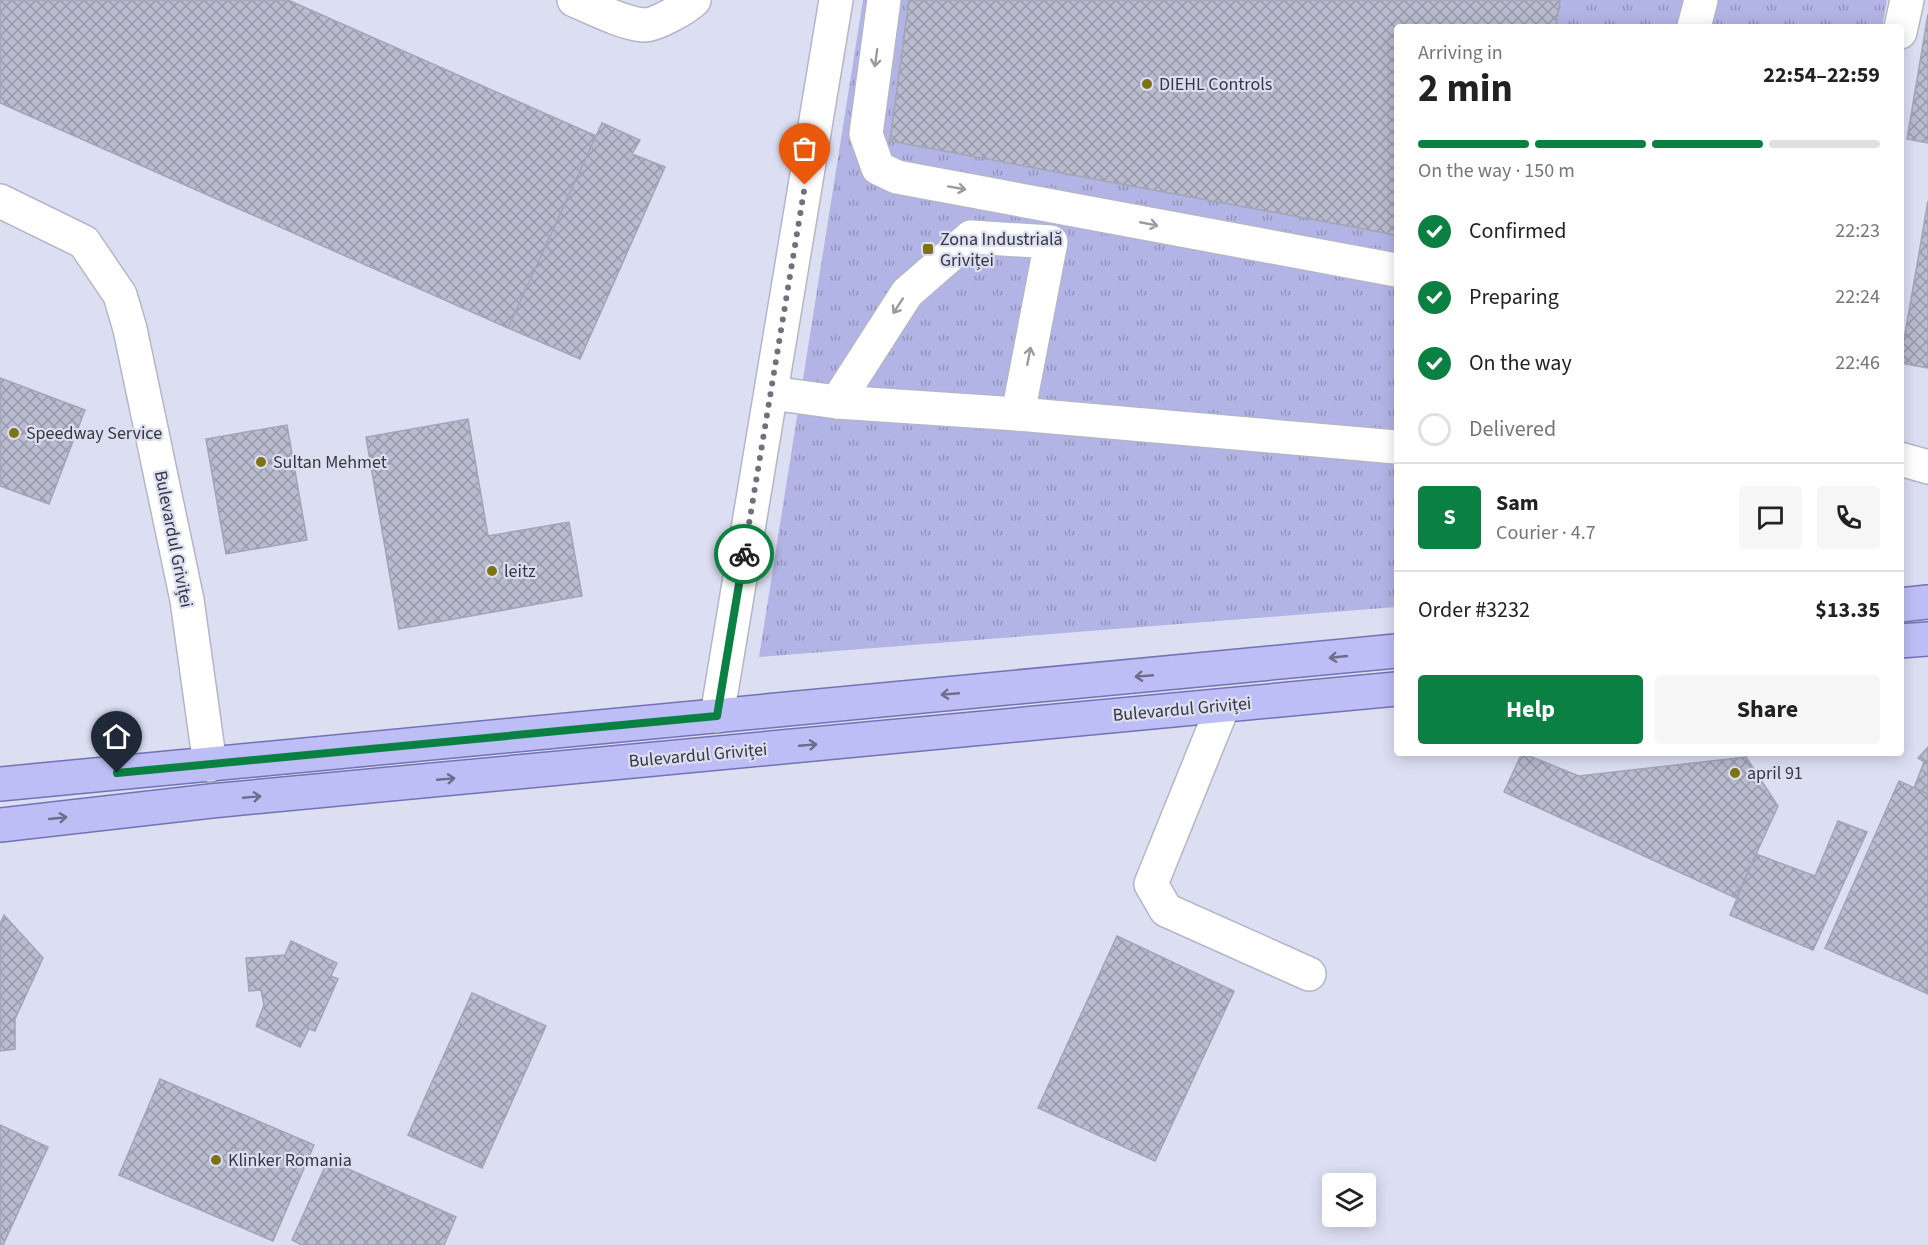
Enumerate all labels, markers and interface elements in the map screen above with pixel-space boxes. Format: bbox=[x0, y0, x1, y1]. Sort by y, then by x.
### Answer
text: Arriving in bbox=[1418, 39, 1503, 67]
one-way arrow bbox=[870, 48, 881, 67]
text: 22:54–22:59 bbox=[1763, 59, 1880, 91]
text: 2 min bbox=[1418, 61, 1513, 117]
place label: DIEHL Controls bbox=[1159, 72, 1272, 97]
marker: DIEHL Controls bbox=[1140, 77, 1154, 91]
pin bbox=[779, 123, 830, 185]
icon: bag bbox=[788, 132, 821, 165]
text: On the way · 150 m bbox=[1418, 157, 1575, 185]
one-way arrow bbox=[946, 183, 966, 194]
icon: check bbox=[1418, 215, 1451, 248]
text: Confirmed bbox=[1469, 215, 1566, 247]
text: 22:23 bbox=[1835, 217, 1880, 245]
one-way arrow bbox=[1138, 219, 1158, 230]
place label: Zona Industrială Griviței bbox=[940, 227, 1063, 273]
marker: Zona Industrială Griviței bbox=[921, 242, 935, 256]
icon: check bbox=[1418, 281, 1451, 314]
text: Preparing bbox=[1469, 281, 1559, 313]
text: 22:24 bbox=[1835, 283, 1880, 311]
one-way arrow bbox=[892, 297, 904, 314]
one-way arrow bbox=[1024, 347, 1035, 367]
icon: check bbox=[1418, 347, 1451, 380]
text: On the way bbox=[1469, 347, 1572, 379]
text: 22:46 bbox=[1835, 349, 1880, 377]
text: Delivered bbox=[1469, 413, 1556, 445]
place label: Speedway Service bbox=[26, 421, 162, 446]
marker: Speedway Service bbox=[7, 426, 21, 440]
place label: Sultan Mehmet bbox=[273, 450, 387, 475]
marker: Sultan Mehmet bbox=[254, 455, 268, 469]
street label: Bulevardul Griviței bbox=[148, 469, 199, 610]
button: chat bbox=[1739, 486, 1802, 549]
button: phone bbox=[1817, 486, 1880, 549]
text: Sam bbox=[1496, 487, 1539, 519]
text: S bbox=[1443, 501, 1456, 533]
text: Courier · 4.7 bbox=[1496, 519, 1596, 547]
courier bbox=[714, 524, 774, 584]
icon: bike bbox=[728, 538, 761, 571]
place label: leitz bbox=[504, 559, 536, 584]
marker: leitz bbox=[485, 564, 499, 578]
text: Order #3232 bbox=[1418, 594, 1530, 626]
text: $13.35 bbox=[1815, 594, 1880, 626]
one-way arrow bbox=[1329, 652, 1349, 663]
one-way arrow bbox=[1135, 671, 1155, 682]
button: Help bbox=[1418, 675, 1643, 744]
button: Share bbox=[1655, 675, 1880, 744]
one-way arrow bbox=[941, 689, 960, 700]
street label: Bulevardul Griviței bbox=[1112, 691, 1252, 728]
pin bbox=[91, 711, 142, 773]
icon: home bbox=[100, 720, 133, 753]
street label: Bulevardul Griviței bbox=[628, 737, 768, 774]
one-way arrow bbox=[797, 739, 817, 750]
place label: april 91 bbox=[1747, 761, 1803, 786]
marker: april 91 bbox=[1728, 766, 1742, 780]
one-way arrow bbox=[436, 773, 456, 784]
one-way arrow bbox=[242, 791, 261, 802]
one-way arrow bbox=[48, 812, 68, 823]
place label: Klinker Romania bbox=[228, 1148, 352, 1173]
marker: Klinker Romania bbox=[209, 1153, 223, 1167]
map controls bbox=[1322, 1173, 1376, 1227]
button: layers bbox=[1322, 1173, 1376, 1227]

